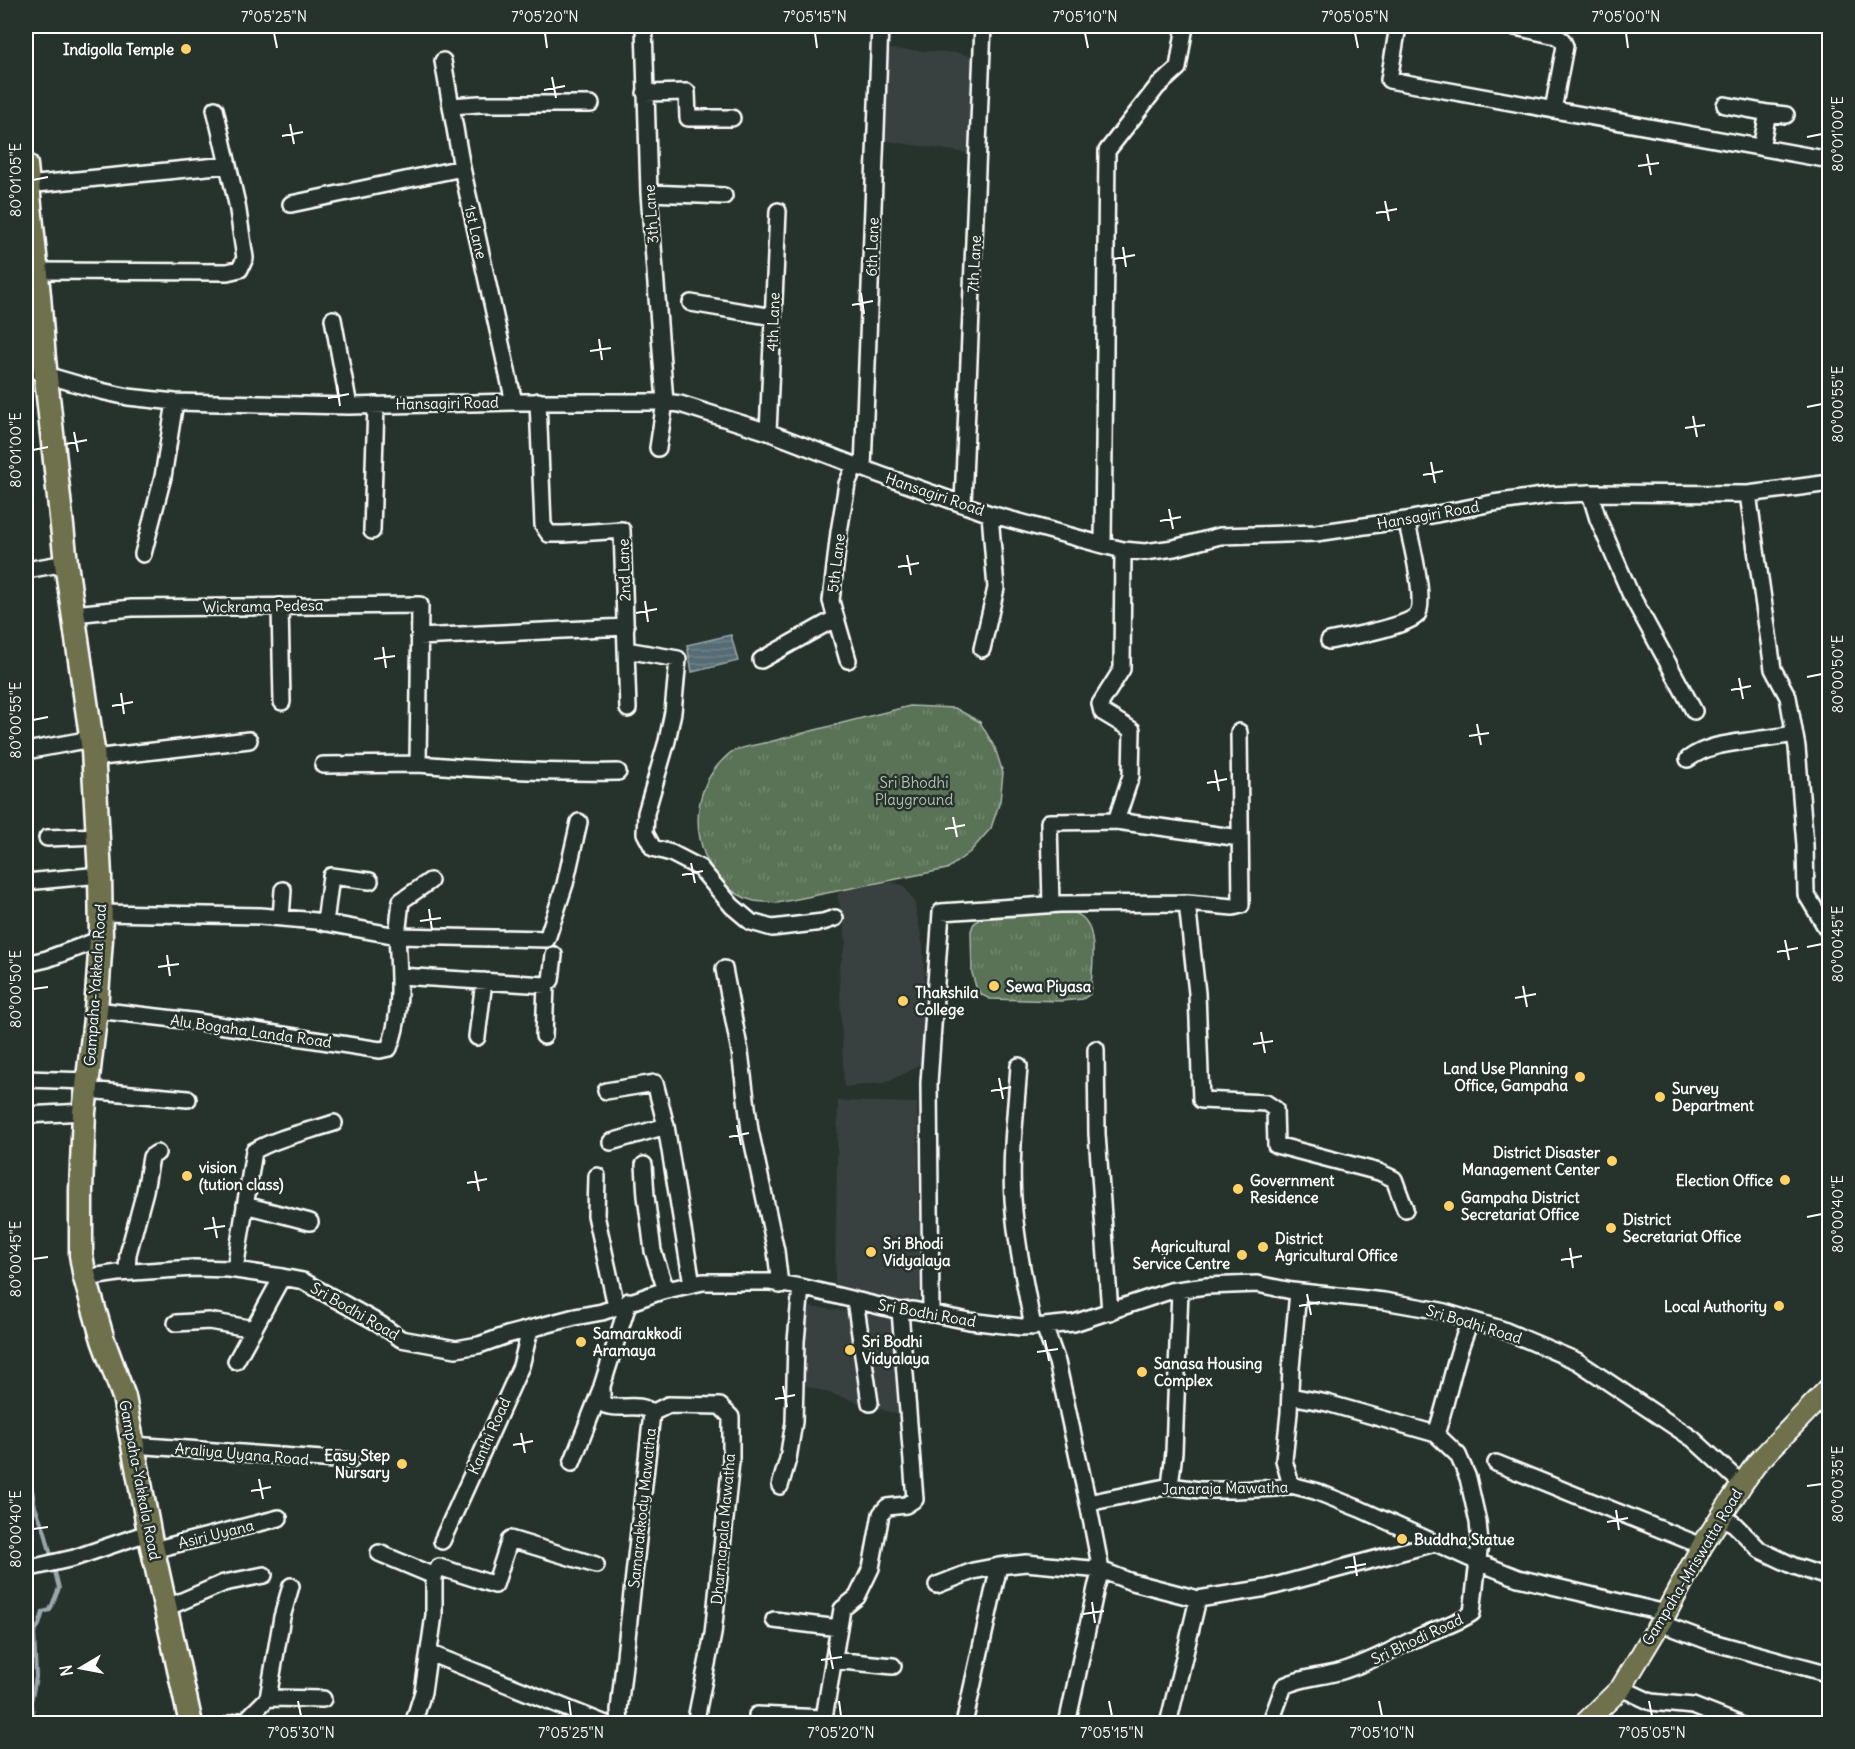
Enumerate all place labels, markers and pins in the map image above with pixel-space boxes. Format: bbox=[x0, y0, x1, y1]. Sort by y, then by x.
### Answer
place label: Indigolla Temple bbox=[63, 40, 174, 60]
marker: Indigolla Temple bbox=[179, 42, 193, 56]
place label: Sewa Piyasa bbox=[1006, 977, 1092, 997]
marker: Sewa Piyasa bbox=[987, 979, 1001, 993]
place label: Thakshila College bbox=[915, 983, 979, 1020]
marker: Thakshila College bbox=[896, 994, 910, 1008]
place label: Land Use Planning Office, Gampaha bbox=[1443, 1059, 1568, 1096]
marker: Land Use Planning Office, Gampaha bbox=[1573, 1070, 1587, 1084]
place label: Survey Department bbox=[1672, 1079, 1755, 1116]
marker: Survey Department bbox=[1653, 1090, 1667, 1104]
place label: District Disaster Management Center bbox=[1462, 1143, 1601, 1180]
marker: District Disaster Management Center bbox=[1605, 1154, 1619, 1168]
place label: vision (tution class) bbox=[199, 1158, 284, 1195]
marker: vision (tution class) bbox=[180, 1169, 194, 1183]
place label: Government Residence bbox=[1250, 1171, 1335, 1207]
place label: Election Office bbox=[1676, 1171, 1773, 1190]
marker: Election Office bbox=[1778, 1173, 1792, 1187]
marker: Government Residence bbox=[1231, 1182, 1245, 1196]
place label: Gampaha District Secretariat Office bbox=[1461, 1188, 1580, 1224]
marker: Gampaha District Secretariat Office bbox=[1442, 1199, 1456, 1213]
place label: District Secretariat Office bbox=[1623, 1210, 1741, 1246]
marker: District Secretariat Office bbox=[1604, 1221, 1618, 1235]
place label: District Agricultural Office bbox=[1275, 1229, 1398, 1266]
place label: Sri Bhodi Vidyalaya bbox=[883, 1234, 951, 1271]
place label: Agricultural Service Centre bbox=[1133, 1237, 1230, 1273]
marker: District Agricultural Office bbox=[1256, 1240, 1270, 1254]
marker: Sri Bhodi Vidyalaya bbox=[864, 1245, 878, 1259]
marker: Agricultural Service Centre bbox=[1235, 1248, 1249, 1262]
place label: Local Authority bbox=[1664, 1297, 1767, 1317]
marker: Local Authority bbox=[1772, 1299, 1786, 1313]
place label: Samarakkodi Aramaya bbox=[593, 1324, 682, 1361]
place label: Sri Bodhi Vidyalaya bbox=[862, 1332, 930, 1369]
marker: Samarakkodi Aramaya bbox=[574, 1335, 588, 1349]
marker: Sri Bodhi Vidyalaya bbox=[843, 1343, 857, 1357]
place label: Sanasa Housing Complex bbox=[1154, 1354, 1262, 1391]
marker: Sanasa Housing Complex bbox=[1135, 1365, 1149, 1379]
place label: Easy Step Nursary bbox=[324, 1446, 390, 1483]
marker: Easy Step Nursary bbox=[395, 1457, 409, 1471]
place label: Buddha Statue bbox=[1414, 1530, 1515, 1549]
marker: Buddha Statue bbox=[1395, 1532, 1409, 1546]

